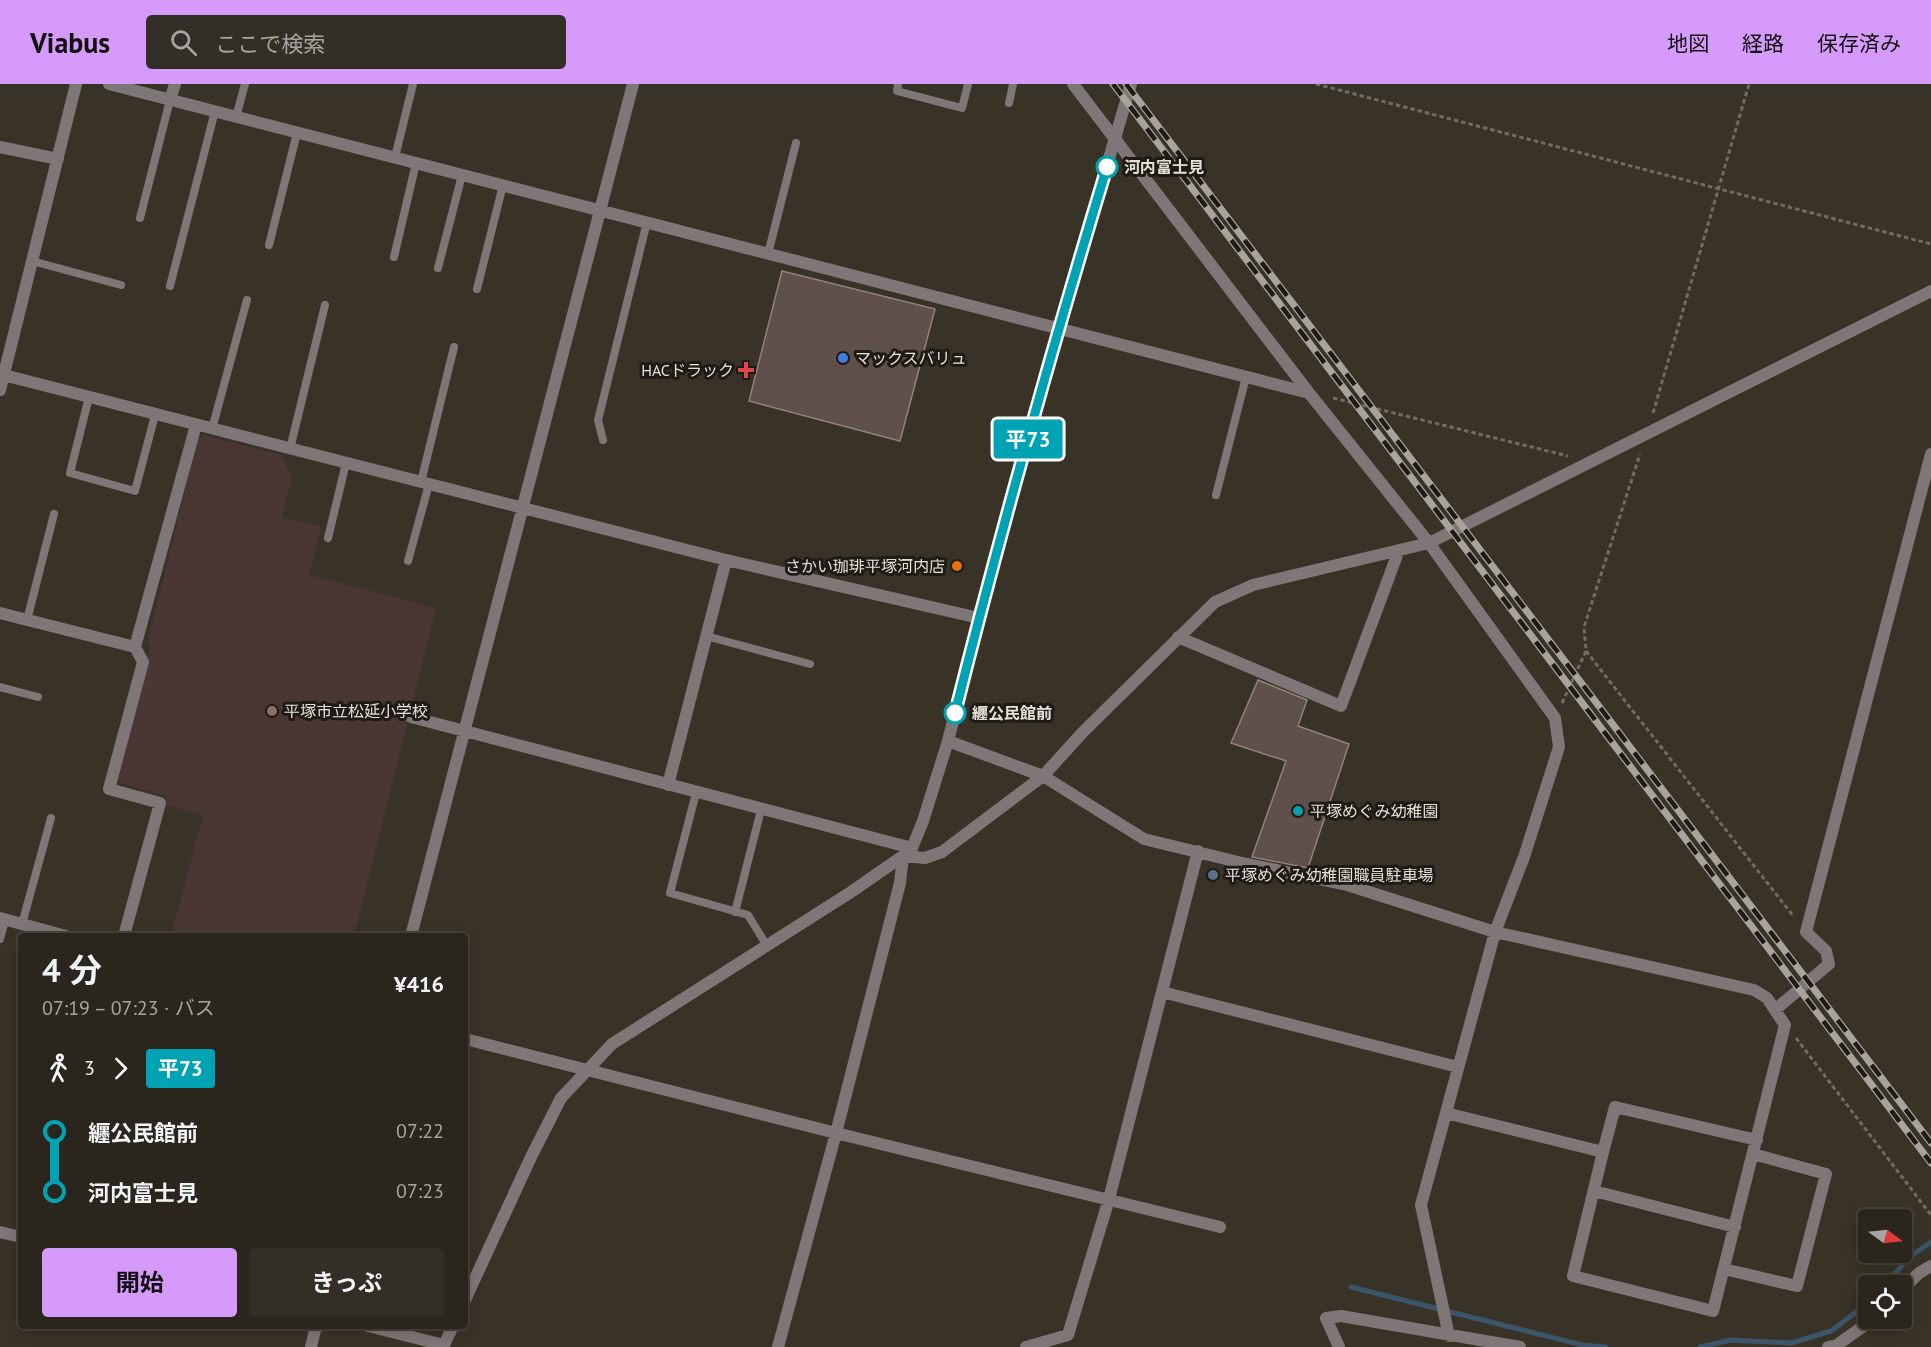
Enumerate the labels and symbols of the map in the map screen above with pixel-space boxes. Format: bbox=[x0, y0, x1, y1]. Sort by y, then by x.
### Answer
marker: 河内富士見 bbox=[1096, 156, 1118, 178]
place label: 河内富士見 bbox=[1124, 157, 1204, 177]
place label: マックスバリュ bbox=[855, 348, 967, 368]
marker: マックスバリュ bbox=[836, 351, 850, 365]
place label: HACドラック bbox=[641, 360, 734, 380]
marker: HACドラック bbox=[739, 363, 753, 377]
line badge: 平73 bbox=[994, 420, 1062, 458]
place label: さかい珈琲平塚河内店 bbox=[785, 556, 945, 576]
marker: さかい珈琲平塚河内店 bbox=[950, 559, 964, 573]
place label: 平塚市立松延小学校 bbox=[284, 701, 428, 721]
marker: 纒公民館前 bbox=[944, 702, 966, 724]
place label: 纒公民館前 bbox=[972, 703, 1052, 723]
marker: 平塚市立松延小学校 bbox=[265, 704, 279, 718]
place label: 平塚めぐみ幼稚園 bbox=[1310, 801, 1438, 821]
marker: 平塚めぐみ幼稚園 bbox=[1291, 804, 1305, 818]
place label: 平塚めぐみ幼稚園職員駐車場 bbox=[1225, 865, 1433, 885]
marker: 平塚めぐみ幼稚園職員駐車場 bbox=[1206, 868, 1220, 882]
north arrow bbox=[1858, 1209, 1912, 1263]

